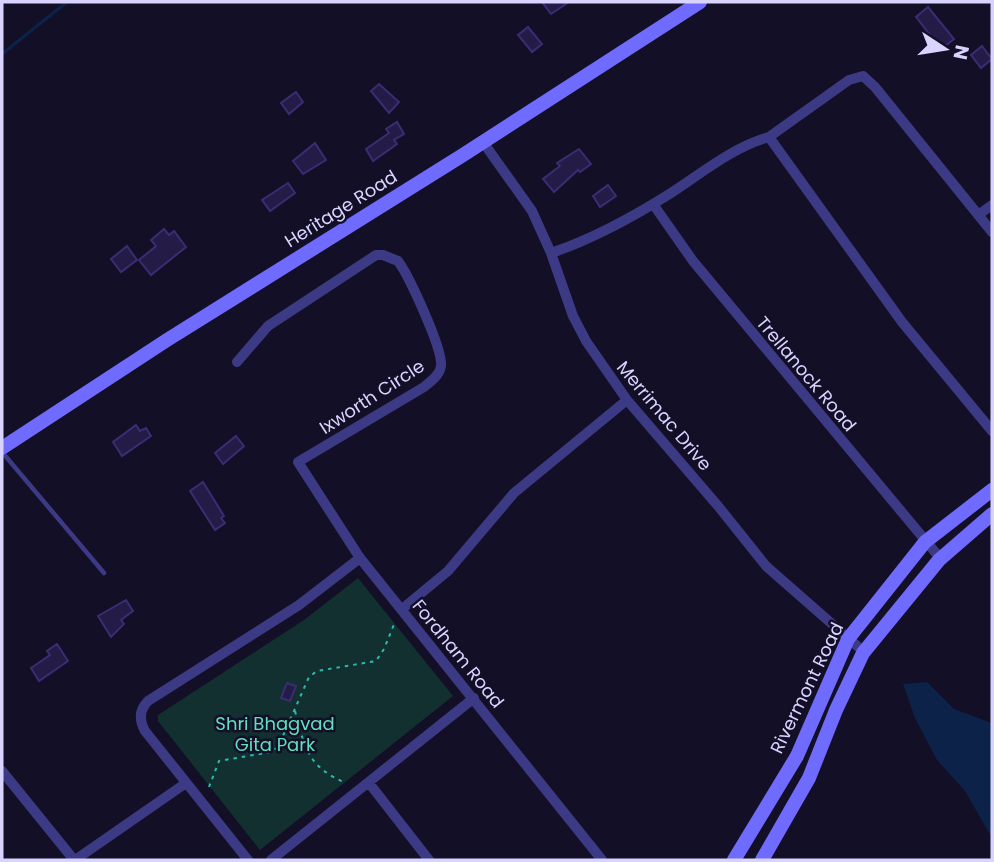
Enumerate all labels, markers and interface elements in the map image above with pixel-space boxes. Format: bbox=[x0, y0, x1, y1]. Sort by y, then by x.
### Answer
north arrow bbox=[910, 14, 980, 84]
text: N bbox=[946, 43, 976, 62]
street label: Heritage Road bbox=[280, 164, 402, 253]
street label: Trellanock Road bbox=[751, 311, 862, 437]
street label: Ixworth Circle bbox=[314, 353, 429, 440]
street label: Merrimac Drive bbox=[611, 356, 718, 476]
street label: Fordham Road bbox=[407, 594, 510, 713]
street label: Rivermont Road bbox=[764, 618, 849, 758]
park label: Shri Bhagvad Gita Park bbox=[215, 711, 335, 757]

